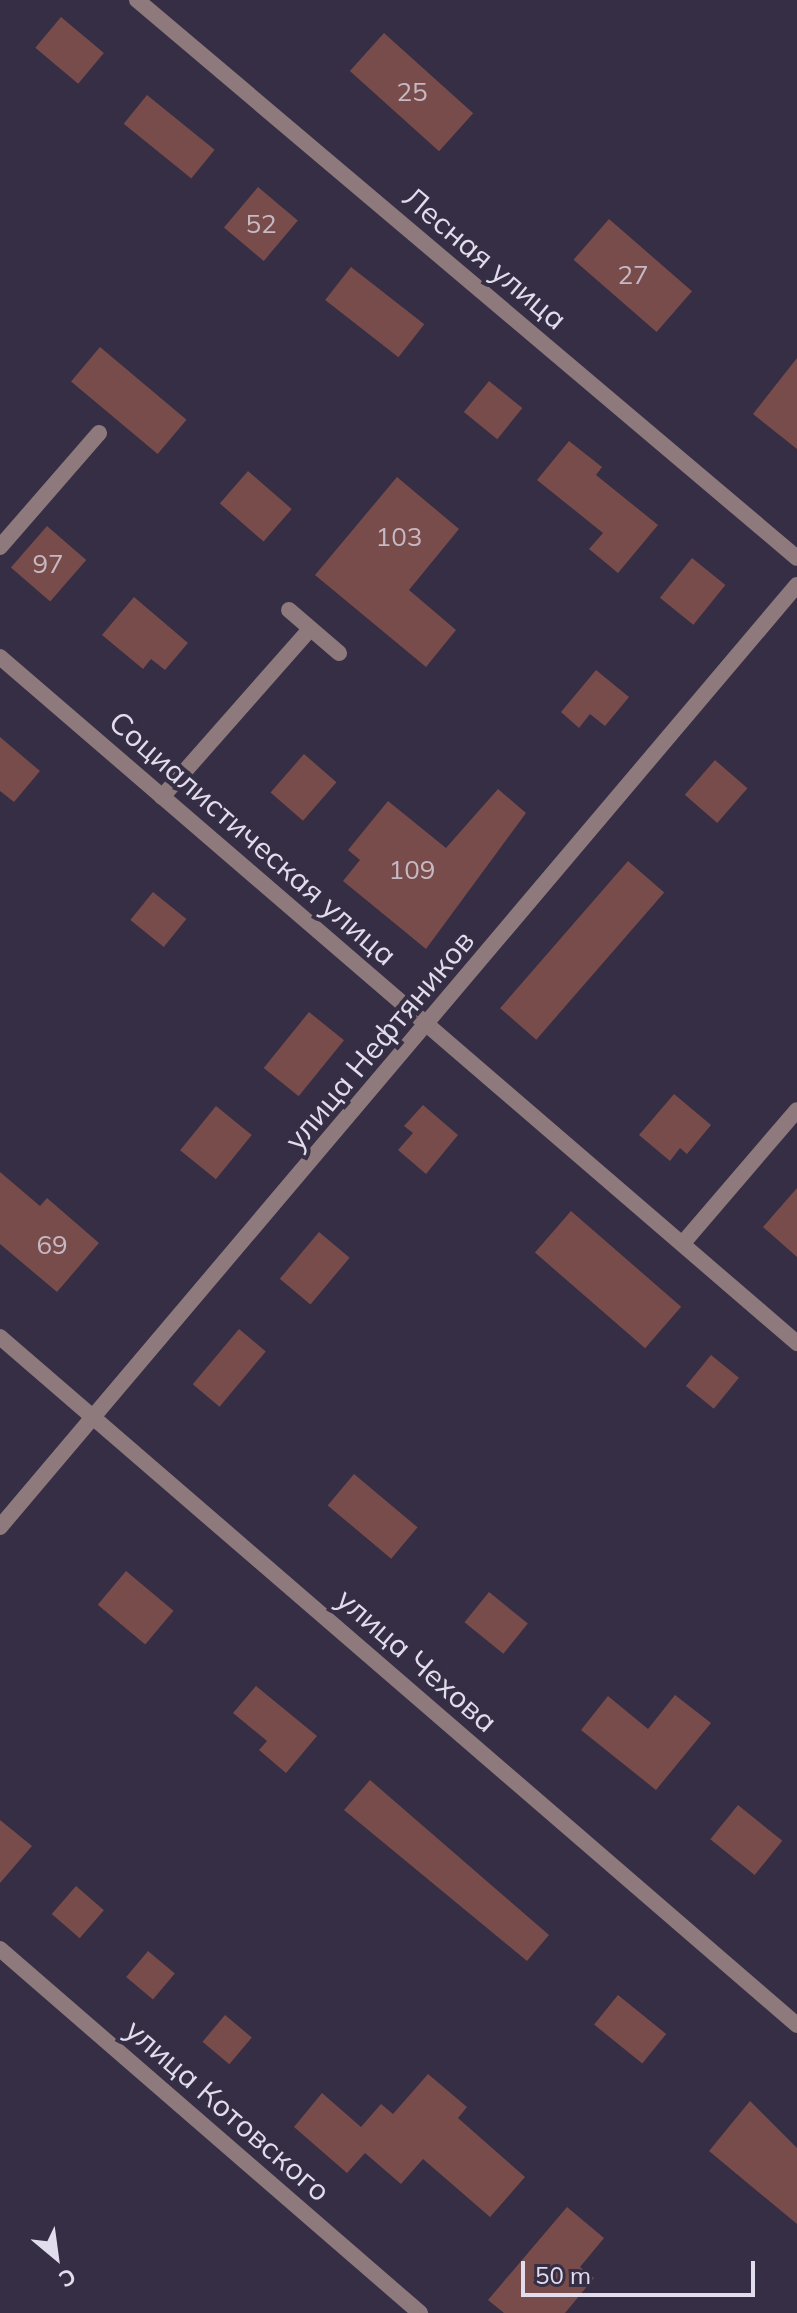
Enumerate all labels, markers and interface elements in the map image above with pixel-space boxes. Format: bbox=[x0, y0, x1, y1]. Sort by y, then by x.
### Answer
house number: 25 bbox=[396, 76, 428, 108]
street label: Лесная улица bbox=[396, 179, 574, 337]
house number: 52 bbox=[245, 208, 277, 240]
house number: 27 bbox=[617, 259, 649, 291]
house number: 103 bbox=[376, 521, 422, 553]
house number: 97 bbox=[32, 548, 64, 580]
street label: Социалистическая улица bbox=[102, 703, 404, 973]
house number: 109 bbox=[389, 854, 435, 886]
street label: улица Нефтяников bbox=[277, 923, 481, 1157]
house number: 69 bbox=[36, 1229, 68, 1261]
street label: улица Чехова bbox=[329, 1581, 505, 1739]
street label: улица Котовского bbox=[118, 2011, 338, 2209]
north arrow bbox=[16, 2217, 96, 2297]
scale bar bbox=[525, 2245, 759, 2295]
text: 50 m bbox=[535, 2260, 591, 2290]
text: С bbox=[54, 2262, 81, 2294]

